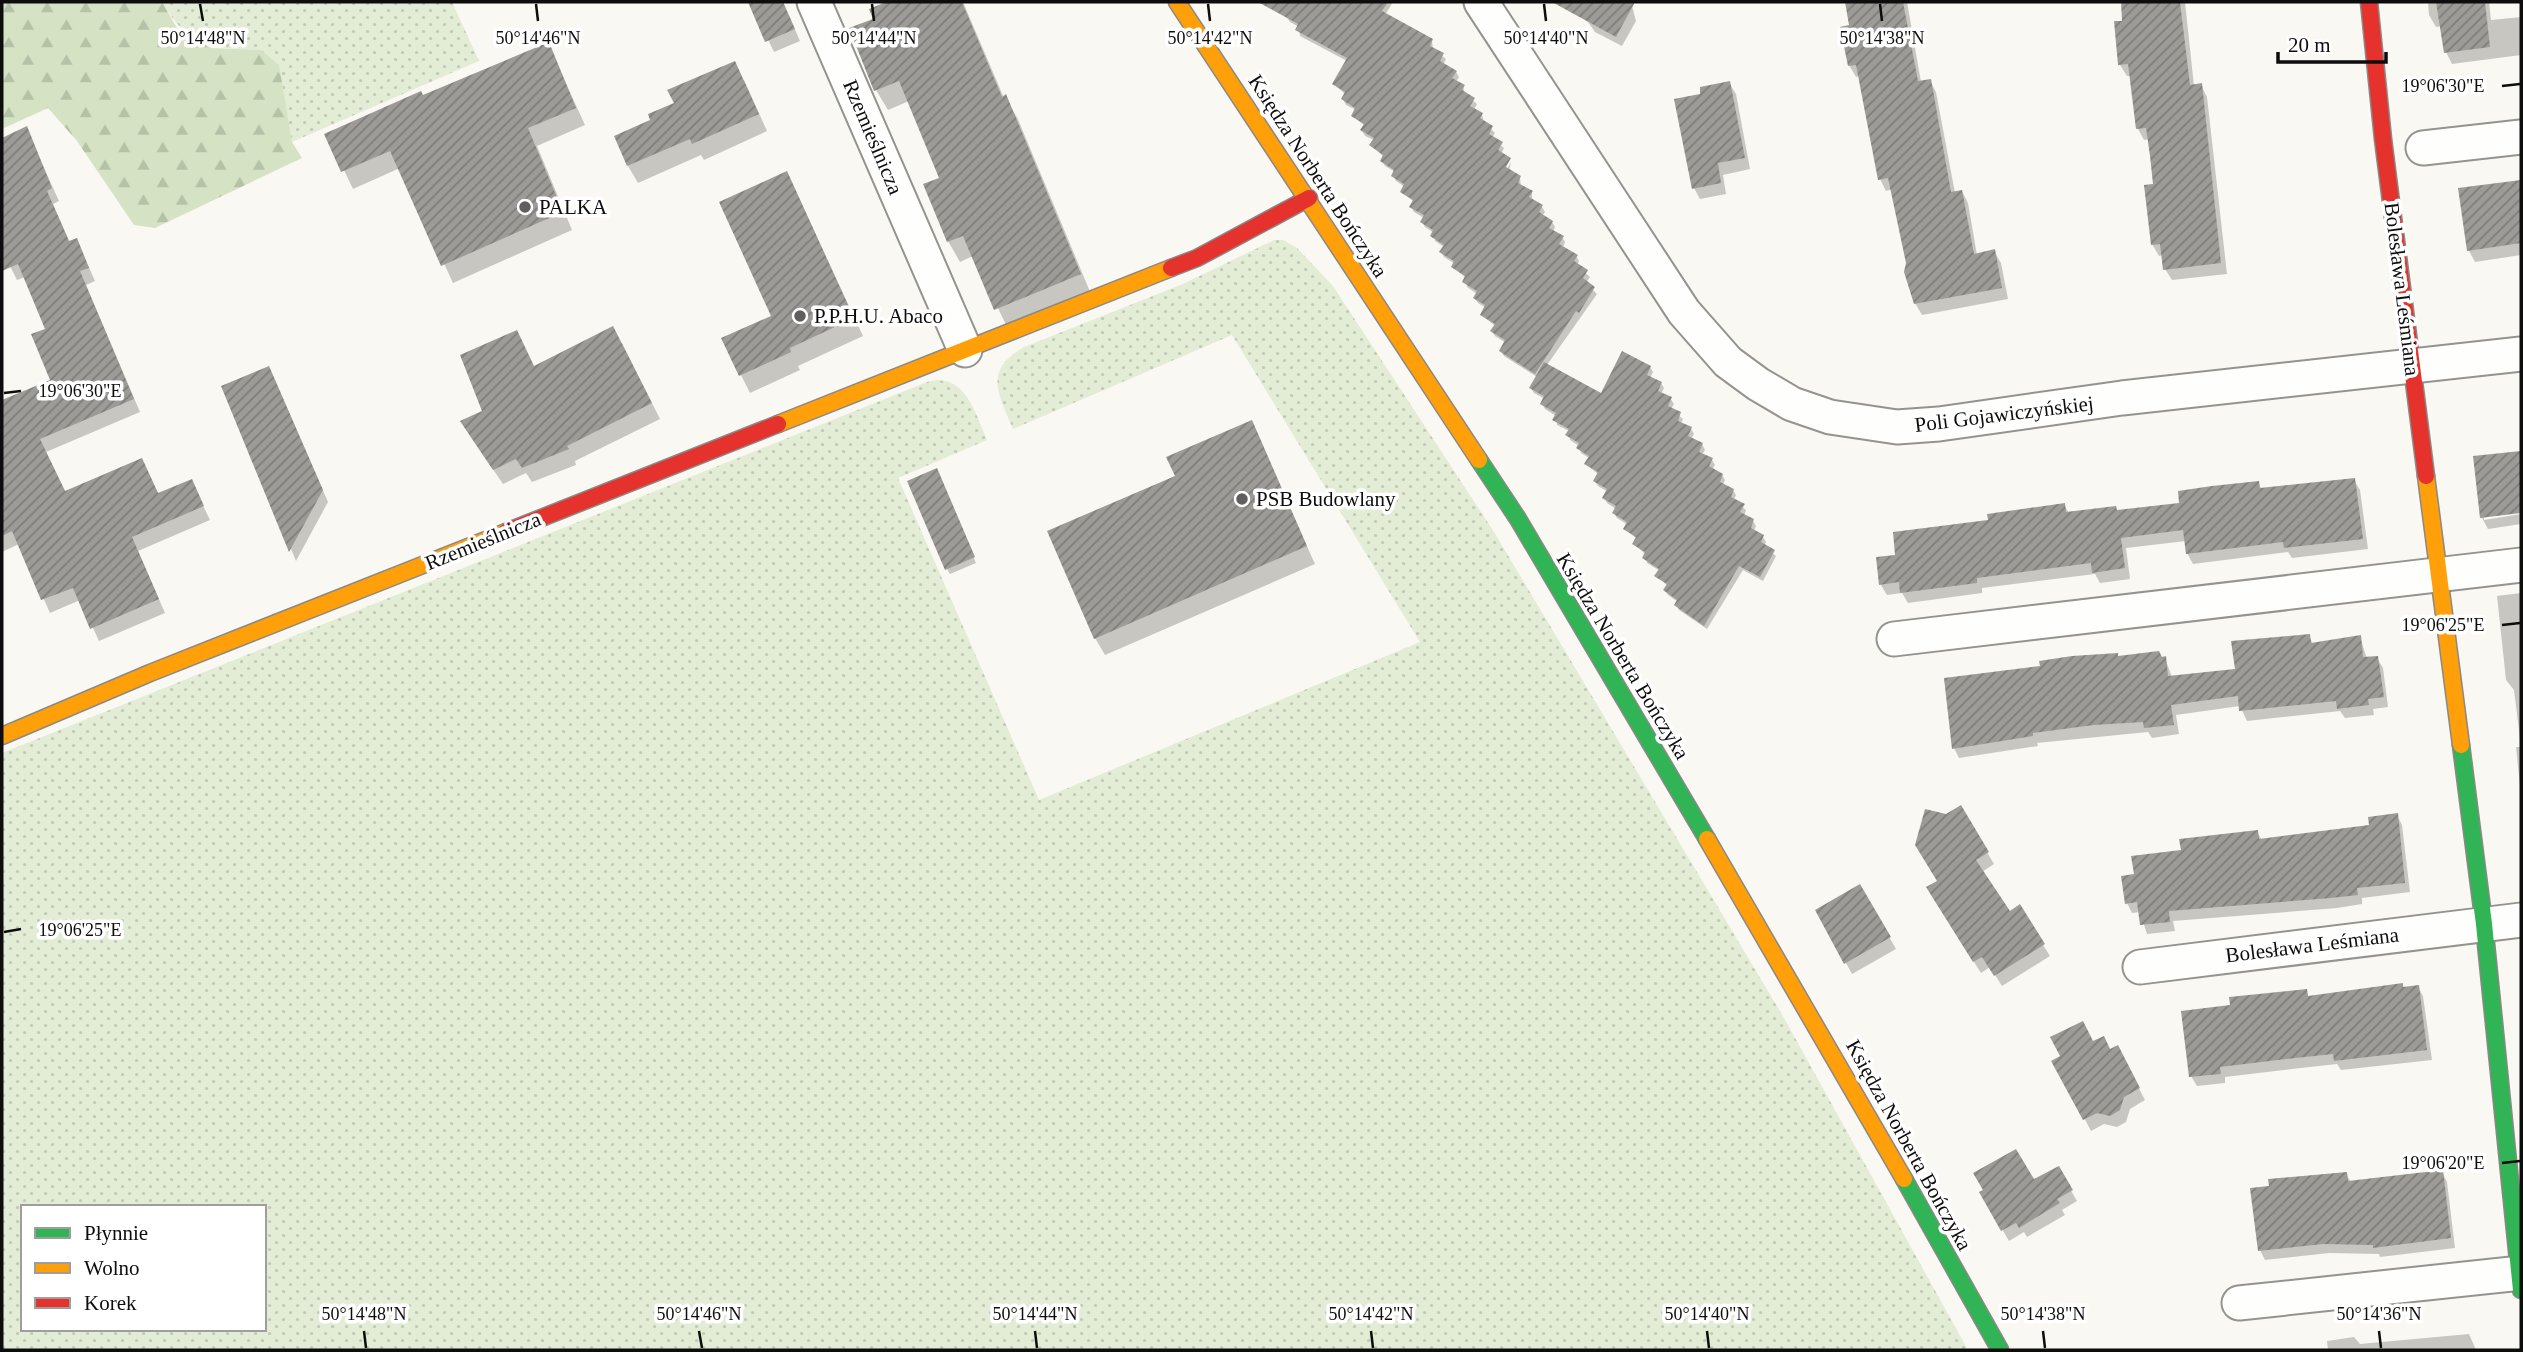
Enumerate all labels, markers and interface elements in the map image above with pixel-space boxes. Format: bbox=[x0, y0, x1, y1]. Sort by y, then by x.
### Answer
scale bar bbox=[2278, 21, 2386, 65]
text: 50°14'48"N bbox=[161, 28, 245, 48]
text: 50°14'46"N bbox=[496, 28, 580, 48]
text: 50°14'44"N bbox=[832, 28, 916, 48]
text: 50°14'42"N bbox=[1168, 28, 1252, 48]
text: 50°14'40"N bbox=[1504, 28, 1588, 48]
text: 50°14'38"N bbox=[1840, 28, 1924, 48]
text: 20 m bbox=[2288, 33, 2331, 57]
street label: Księdza Norberta Bończyka bbox=[1243, 70, 1393, 282]
street label: Rzemieślnicza bbox=[838, 76, 908, 199]
text: 19°06'30"E bbox=[2402, 76, 2484, 96]
place label: PALKA bbox=[539, 195, 608, 219]
marker: PALKA bbox=[517, 199, 533, 215]
street label: Bolesława Leśmiana bbox=[2379, 201, 2425, 378]
place label: P.P.H.U. Abaco bbox=[814, 304, 943, 328]
marker: P.P.H.U. Abaco bbox=[792, 308, 808, 324]
text: 19°06'30"E bbox=[39, 381, 121, 401]
street label: Poli Gojawiczyńskiej bbox=[1913, 391, 2095, 437]
place label: PSB Budowlany bbox=[1256, 487, 1396, 511]
marker: PSB Budowlany bbox=[1234, 491, 1250, 507]
street label: Rzemieślnicza bbox=[422, 507, 545, 575]
street label: Księdza Norberta Bończyka bbox=[1552, 548, 1695, 764]
text: 19°06'25"E bbox=[2402, 615, 2484, 635]
text: 19°06'25"E bbox=[39, 920, 121, 940]
street label: Bolesława Leśmiana bbox=[2224, 922, 2401, 968]
street label: Księdza Norberta Bończyka bbox=[1841, 1036, 1977, 1255]
text: 19°06'20"E bbox=[2402, 1153, 2484, 1173]
legend bbox=[21, 1205, 266, 1331]
text: Płynnie bbox=[84, 1221, 148, 1245]
text: Wolno bbox=[84, 1256, 139, 1280]
text: Korek bbox=[84, 1291, 137, 1315]
text: 50°14'48"N bbox=[322, 1304, 406, 1324]
text: 50°14'46"N bbox=[657, 1304, 741, 1324]
text: 50°14'44"N bbox=[993, 1304, 1077, 1324]
text: 50°14'42"N bbox=[1329, 1304, 1413, 1324]
text: 50°14'40"N bbox=[1665, 1304, 1749, 1324]
text: 50°14'38"N bbox=[2001, 1304, 2085, 1324]
text: 50°14'36"N bbox=[2337, 1304, 2421, 1324]

